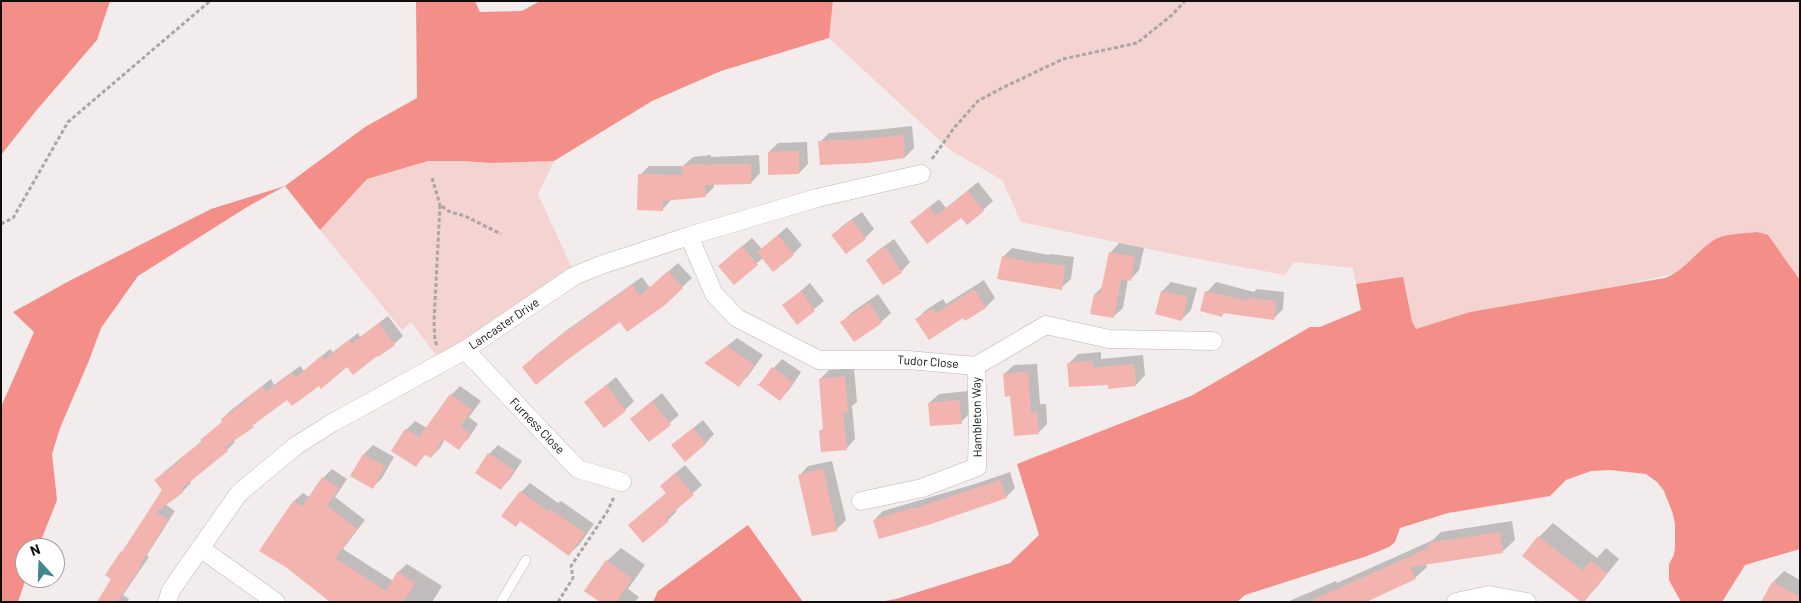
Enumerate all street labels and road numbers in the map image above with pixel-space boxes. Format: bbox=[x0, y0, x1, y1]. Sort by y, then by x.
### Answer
street label: Lancaster Drive bbox=[466, 295, 542, 353]
street label: Tudor Close bbox=[897, 353, 959, 371]
street label: Hambleton Way bbox=[969, 377, 985, 457]
street label: Furness Close bbox=[507, 395, 567, 457]

